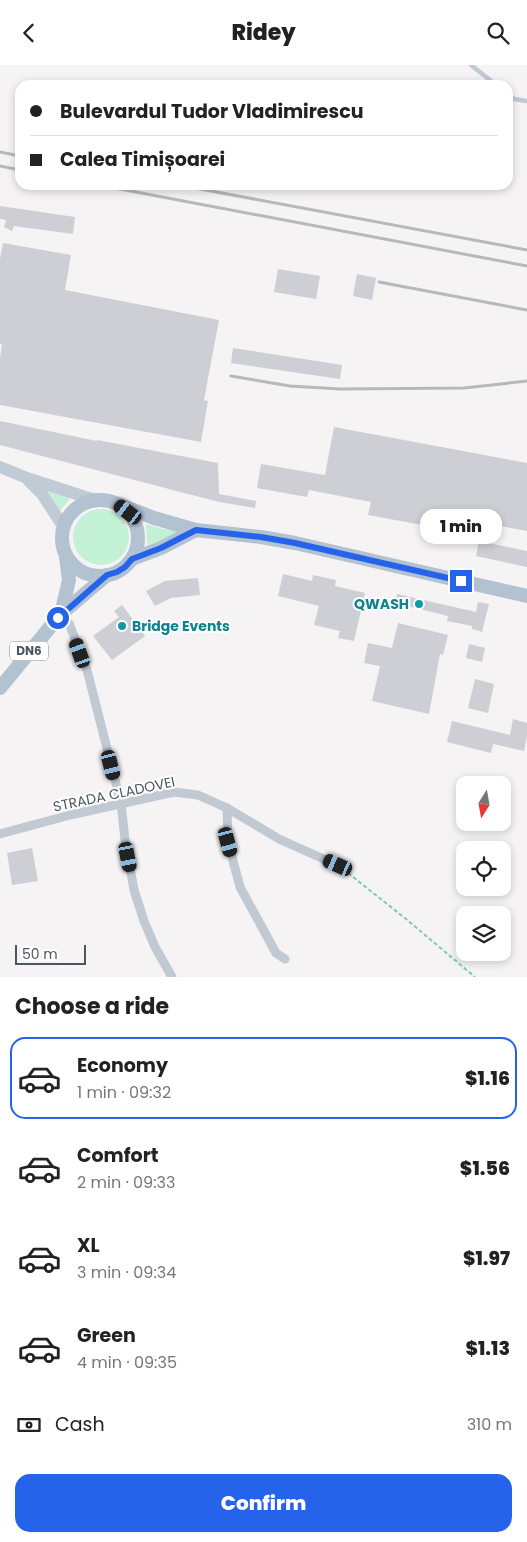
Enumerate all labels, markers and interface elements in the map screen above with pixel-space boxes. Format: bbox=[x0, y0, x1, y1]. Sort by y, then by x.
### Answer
text: Ridey bbox=[231, 17, 296, 48]
icon: back bbox=[15, 19, 43, 47]
icon: search bbox=[484, 19, 512, 47]
text: Bulevardul Tudor Vladimirescu bbox=[60, 98, 363, 125]
text: Calea Timișoarei bbox=[60, 146, 225, 173]
car bbox=[111, 497, 144, 527]
callout: 1 min bbox=[420, 509, 502, 543]
text: 1 min bbox=[440, 515, 482, 538]
route end bbox=[450, 570, 472, 592]
place label: QWASH bbox=[354, 594, 409, 614]
marker: QWASH bbox=[413, 598, 425, 610]
route start bbox=[47, 607, 69, 629]
place label: Bridge Events bbox=[132, 616, 230, 636]
marker: Bridge Events bbox=[116, 620, 128, 632]
car bbox=[67, 636, 92, 670]
road number: DN6 bbox=[10, 641, 48, 661]
car bbox=[100, 749, 121, 781]
street label: STRADA CLADOVEI bbox=[51, 771, 177, 817]
north arrow bbox=[456, 776, 511, 831]
map controls bbox=[456, 776, 511, 961]
car bbox=[216, 826, 239, 858]
car bbox=[117, 841, 138, 873]
button: locate bbox=[456, 841, 511, 896]
car bbox=[321, 852, 354, 878]
button: layers bbox=[456, 906, 511, 961]
scale bar bbox=[15, 942, 86, 965]
text: 50 m bbox=[22, 944, 58, 964]
text: Choose a ride bbox=[15, 991, 169, 1022]
text: Economy bbox=[77, 1052, 168, 1079]
icon: car bbox=[17, 1056, 62, 1101]
text: $1.16 bbox=[465, 1065, 510, 1092]
text: 1 min · 09:32 bbox=[77, 1081, 171, 1104]
text: Comfort bbox=[77, 1142, 159, 1169]
icon: car bbox=[17, 1146, 62, 1191]
text: $1.56 bbox=[460, 1155, 510, 1182]
text: 2 min · 09:33 bbox=[77, 1171, 175, 1194]
text: XL bbox=[77, 1232, 100, 1259]
icon: car bbox=[17, 1236, 62, 1281]
text: $1.97 bbox=[463, 1245, 510, 1272]
text: 3 min · 09:34 bbox=[77, 1261, 176, 1284]
text: Green bbox=[77, 1322, 136, 1349]
icon: car bbox=[17, 1326, 62, 1371]
text: $1.13 bbox=[465, 1335, 510, 1362]
text: 4 min · 09:35 bbox=[77, 1351, 177, 1374]
icon: cash bbox=[15, 1411, 43, 1439]
text: Cash bbox=[55, 1411, 105, 1438]
text: 310 m bbox=[467, 1413, 512, 1436]
button: Confirm bbox=[15, 1474, 512, 1532]

